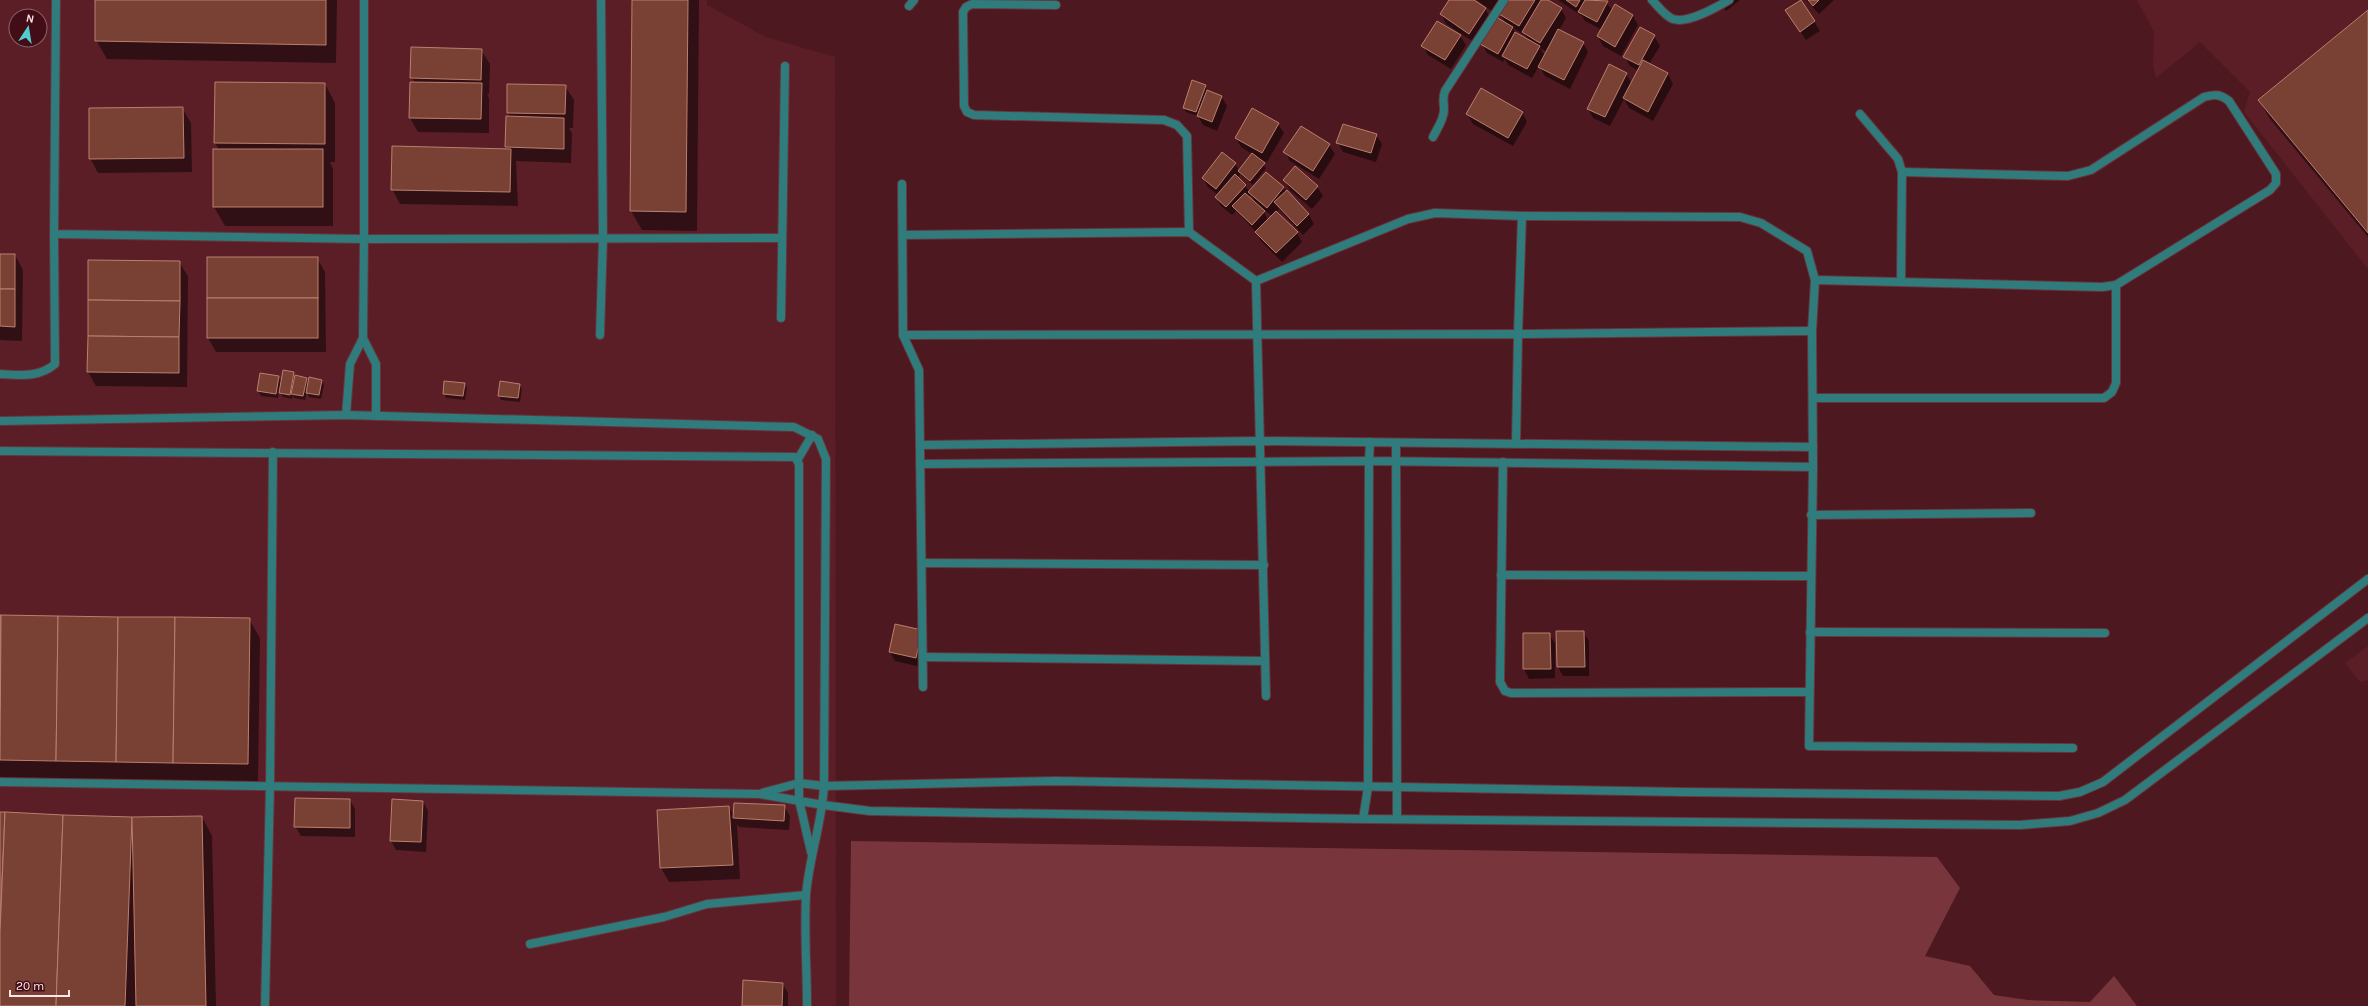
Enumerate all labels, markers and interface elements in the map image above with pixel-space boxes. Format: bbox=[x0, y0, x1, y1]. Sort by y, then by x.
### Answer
north arrow bbox=[8, 8, 48, 48]
text: N bbox=[25, 12, 35, 26]
scale bar bbox=[10, 972, 69, 998]
text: 20 m bbox=[16, 979, 44, 993]

